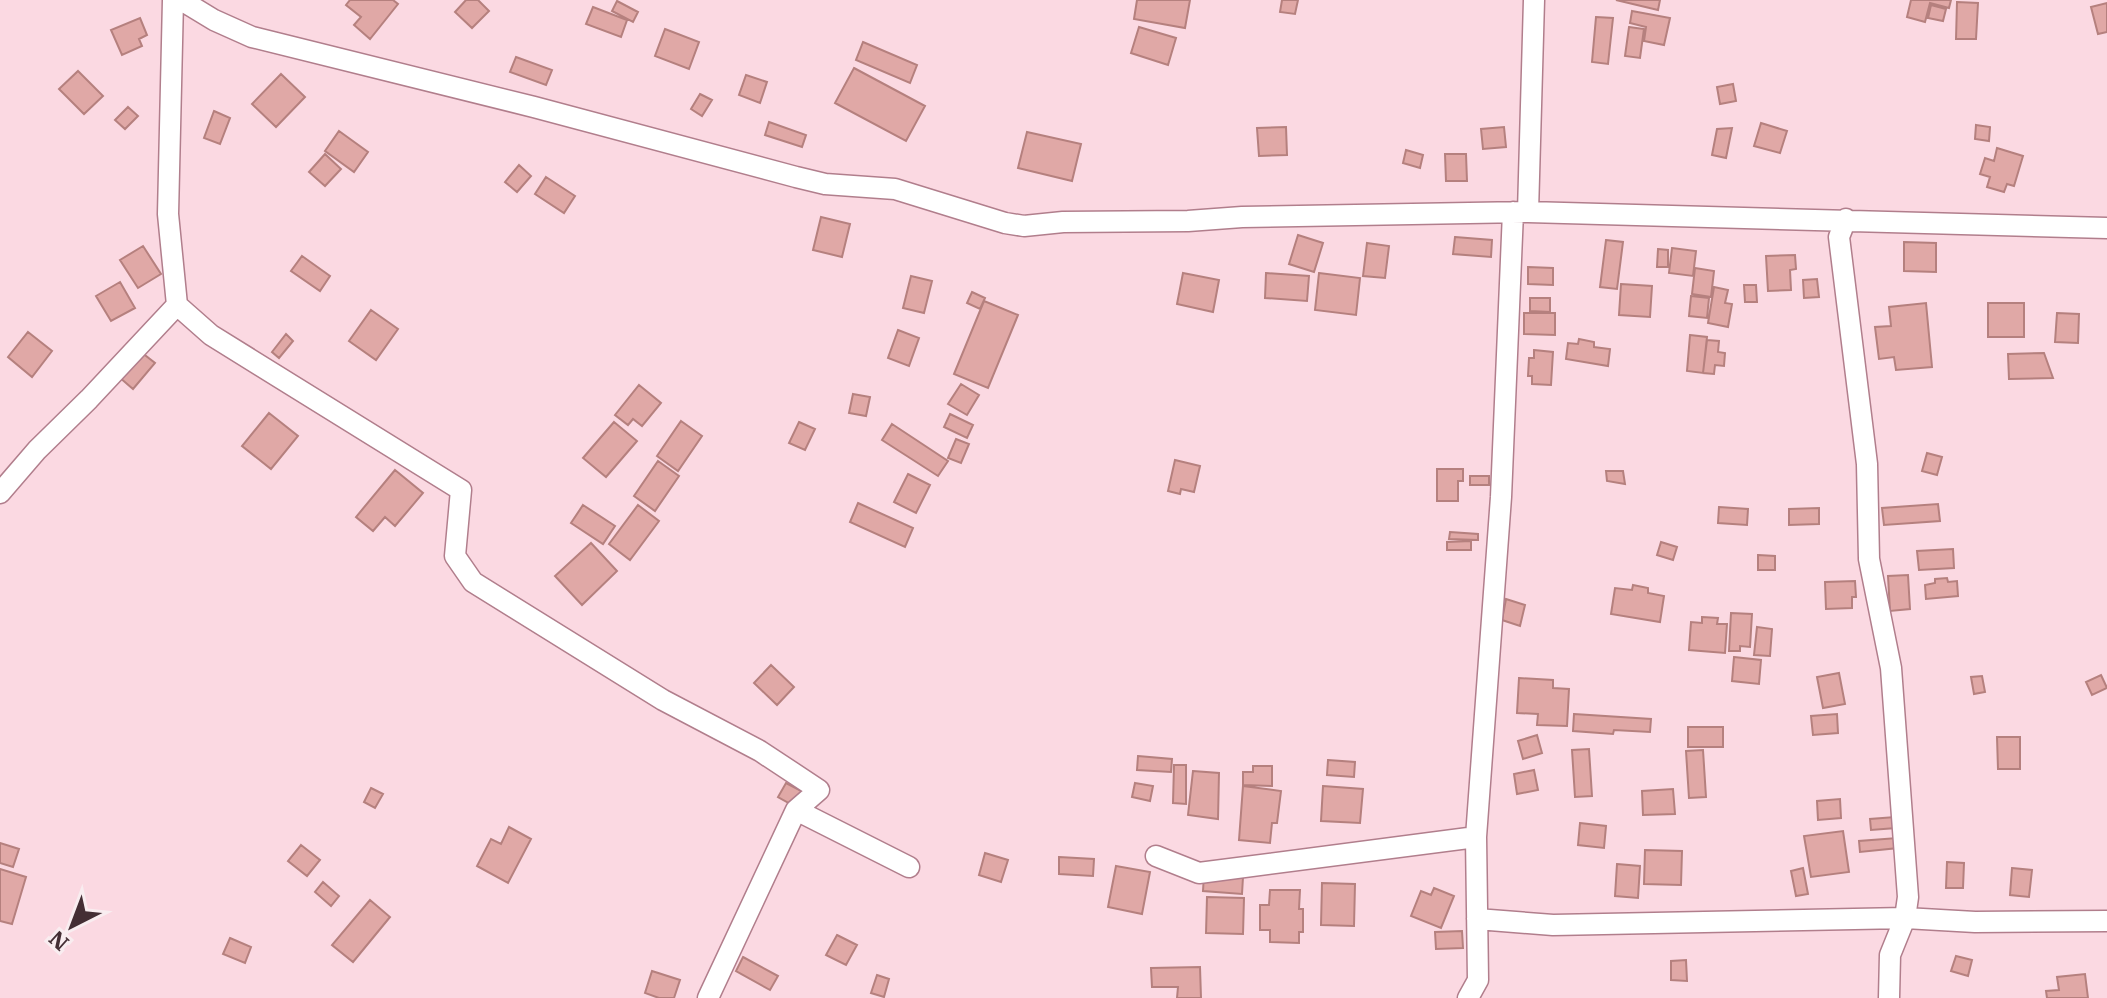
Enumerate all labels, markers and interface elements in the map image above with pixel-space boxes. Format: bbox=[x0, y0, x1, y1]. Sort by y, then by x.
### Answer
north arrow bbox=[32, 886, 112, 966]
text: N bbox=[42, 925, 74, 958]

